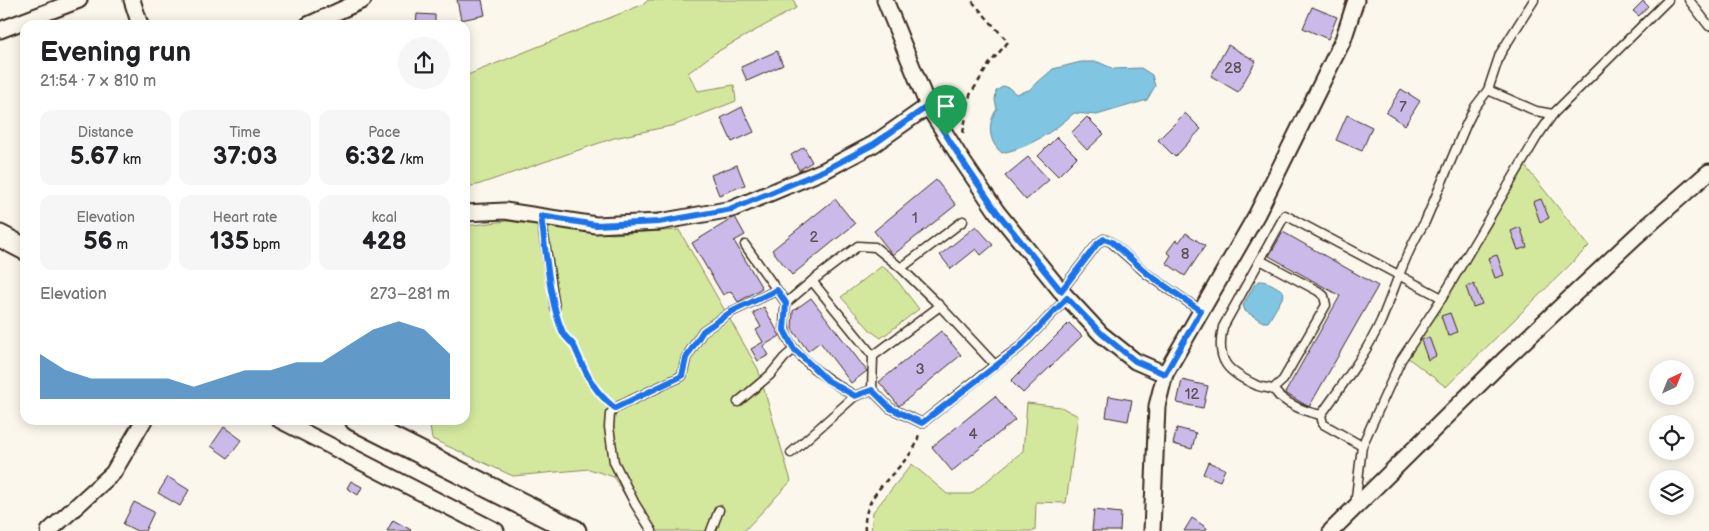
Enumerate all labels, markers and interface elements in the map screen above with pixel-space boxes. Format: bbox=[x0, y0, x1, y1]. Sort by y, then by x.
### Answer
text: Evening run bbox=[40, 36, 191, 69]
button: share bbox=[398, 37, 450, 89]
house number: 28 bbox=[1224, 59, 1242, 78]
text: 21:54 · 7 × 810 m bbox=[40, 72, 156, 91]
pin bbox=[925, 85, 967, 136]
icon: arrive bbox=[932, 92, 960, 120]
house number: 7 bbox=[1399, 98, 1407, 117]
text: Distance bbox=[78, 124, 134, 141]
text: Time bbox=[229, 124, 261, 141]
text: Pace bbox=[368, 124, 400, 141]
text: 5.67 bbox=[70, 141, 119, 172]
text: 37:03 bbox=[213, 141, 277, 172]
text: 6:32 bbox=[345, 141, 395, 172]
text: km bbox=[119, 151, 141, 168]
text: /km bbox=[395, 151, 424, 168]
text: Elevation bbox=[76, 209, 135, 226]
text: Heart rate bbox=[213, 209, 277, 226]
text: kcal bbox=[372, 209, 397, 226]
house number: 1 bbox=[912, 209, 918, 228]
text: 56 bbox=[83, 226, 113, 257]
text: 135 bbox=[210, 226, 249, 257]
text: 428 bbox=[362, 226, 407, 257]
house number: 2 bbox=[810, 228, 819, 247]
text: m bbox=[113, 236, 128, 253]
text: bpm bbox=[249, 236, 280, 253]
house number: 8 bbox=[1181, 245, 1190, 264]
text: Elevation bbox=[40, 285, 107, 304]
text: 273–281 m bbox=[370, 285, 450, 304]
house number: 3 bbox=[915, 360, 925, 379]
north arrow bbox=[1649, 360, 1694, 405]
map controls bbox=[1649, 360, 1694, 515]
house number: 12 bbox=[1185, 385, 1199, 404]
button: locate bbox=[1649, 415, 1694, 460]
house number: 4 bbox=[968, 425, 978, 444]
button: layers bbox=[1649, 470, 1694, 515]

